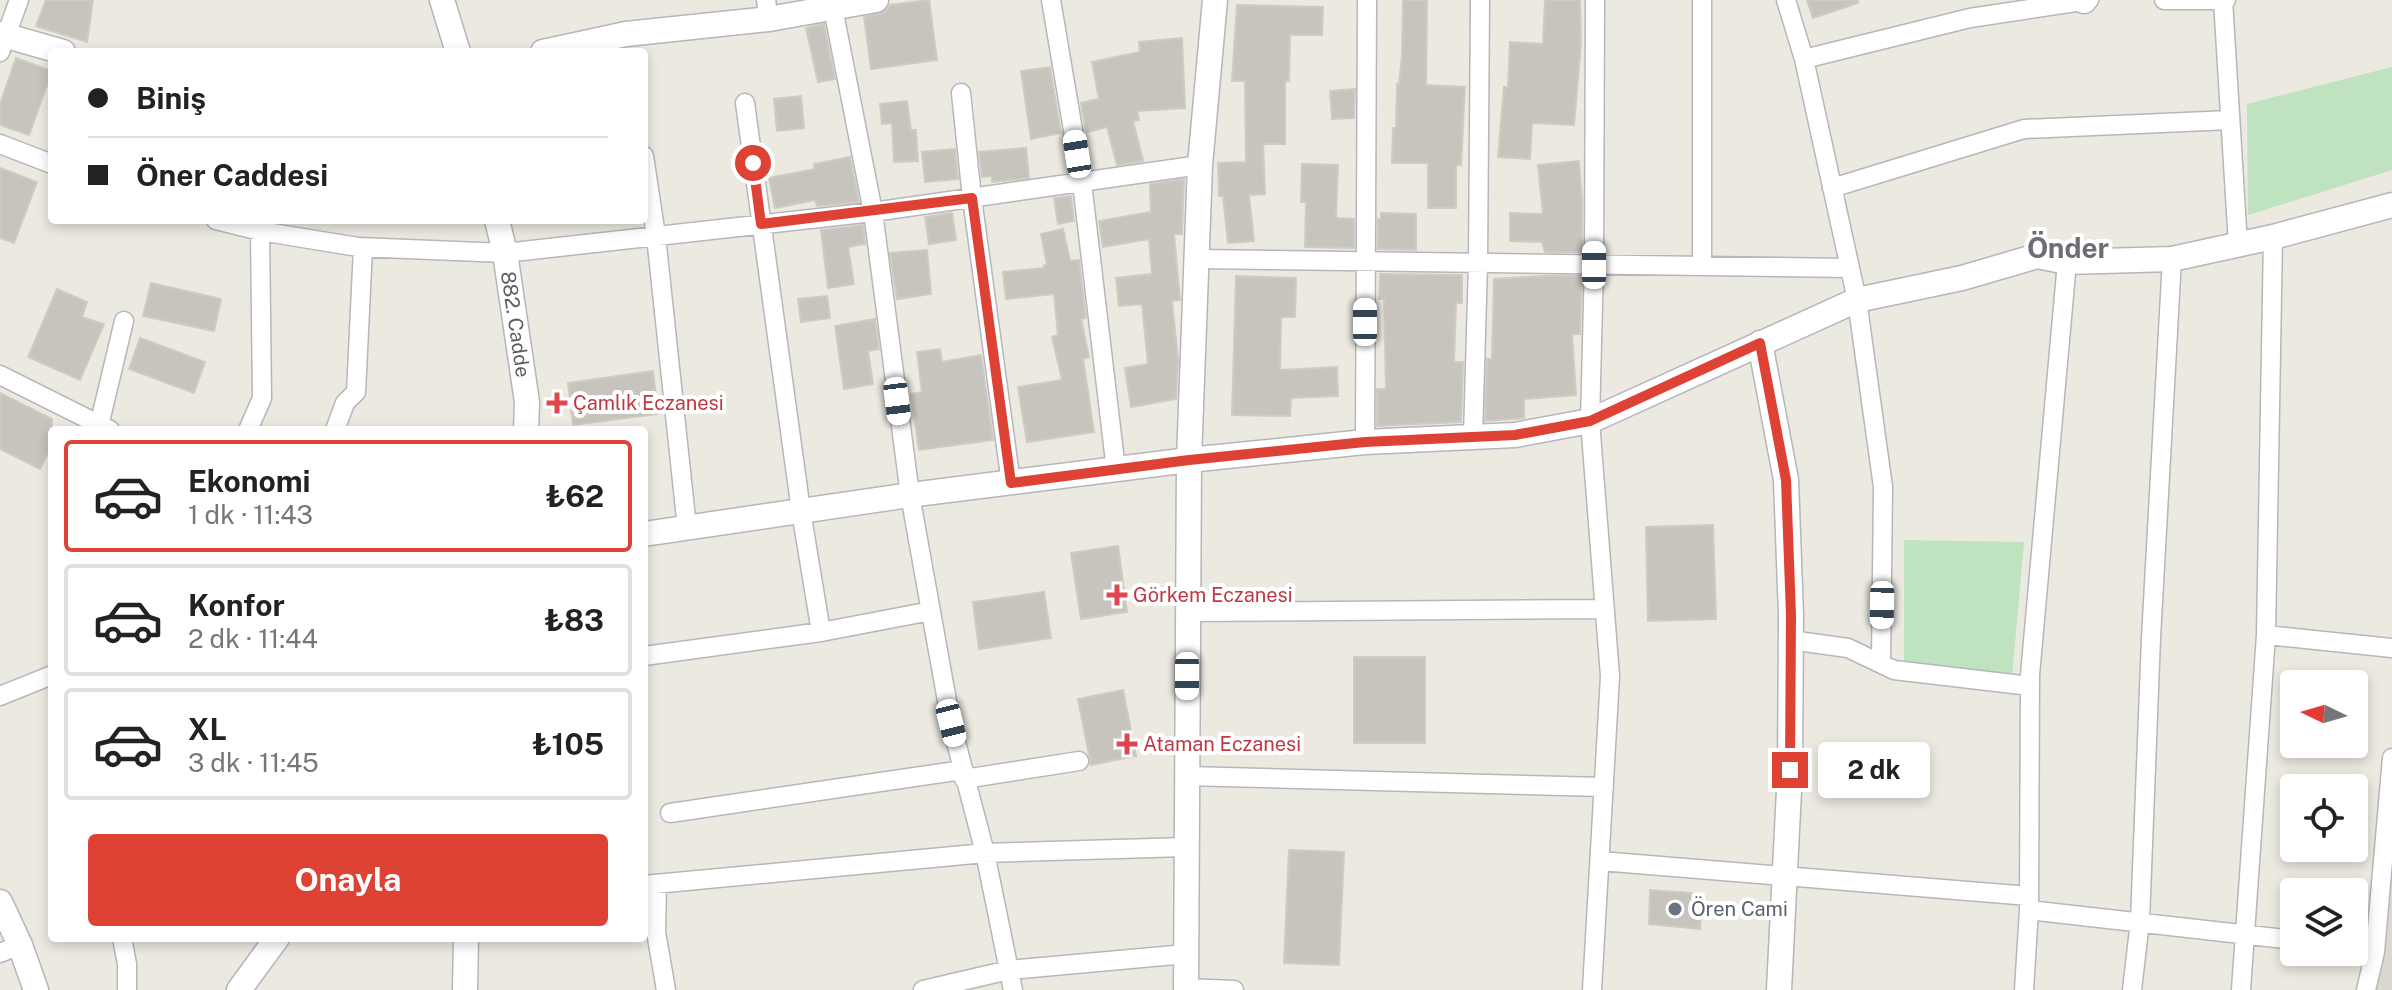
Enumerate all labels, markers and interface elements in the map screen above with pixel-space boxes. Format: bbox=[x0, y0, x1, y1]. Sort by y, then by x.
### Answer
text: Biniş bbox=[136, 80, 206, 116]
car bbox=[1061, 128, 1093, 180]
route start bbox=[735, 145, 771, 181]
text: Öner Caddesi bbox=[136, 157, 328, 193]
district label: Önder bbox=[2027, 231, 2109, 264]
car bbox=[1582, 241, 1606, 289]
street label: 882. Cadde bbox=[496, 270, 535, 379]
car bbox=[1353, 298, 1377, 346]
car bbox=[882, 376, 912, 426]
place label: Çamlık Eczanesi bbox=[573, 391, 723, 415]
marker: Çamlık Eczanesi bbox=[548, 394, 566, 412]
icon: car bbox=[92, 460, 164, 532]
text: Ekonomi bbox=[188, 463, 311, 499]
text: ₺62 bbox=[545, 478, 604, 514]
text: 1 dk · 11:43 bbox=[188, 499, 313, 530]
car bbox=[1870, 581, 1894, 629]
place label: Görkem Eczanesi bbox=[1133, 583, 1293, 607]
icon: car bbox=[92, 584, 164, 656]
marker: Görkem Eczanesi bbox=[1108, 586, 1126, 604]
text: Konfor bbox=[188, 587, 285, 623]
text: ₺83 bbox=[544, 602, 604, 638]
text: 2 dk · 11:44 bbox=[188, 623, 318, 654]
car bbox=[1175, 652, 1199, 700]
north arrow bbox=[2280, 670, 2368, 758]
map controls bbox=[2280, 670, 2368, 966]
car bbox=[934, 697, 968, 749]
icon: car bbox=[92, 708, 164, 780]
text: XL bbox=[188, 711, 227, 747]
text: ₺105 bbox=[532, 726, 604, 762]
place label: Ataman Eczanesi bbox=[1143, 732, 1301, 756]
marker: Ataman Eczanesi bbox=[1118, 735, 1136, 753]
callout: 2 dk bbox=[1818, 742, 1930, 798]
text: 3 dk · 11:45 bbox=[188, 747, 319, 778]
route end bbox=[1772, 752, 1808, 788]
text: 2 dk bbox=[1847, 754, 1901, 785]
button: locate bbox=[2280, 774, 2368, 862]
button: Onayla bbox=[88, 834, 608, 926]
button: layers bbox=[2280, 878, 2368, 966]
place label: Ören Cami bbox=[1691, 896, 1788, 921]
marker: Ören Cami bbox=[1666, 900, 1684, 918]

